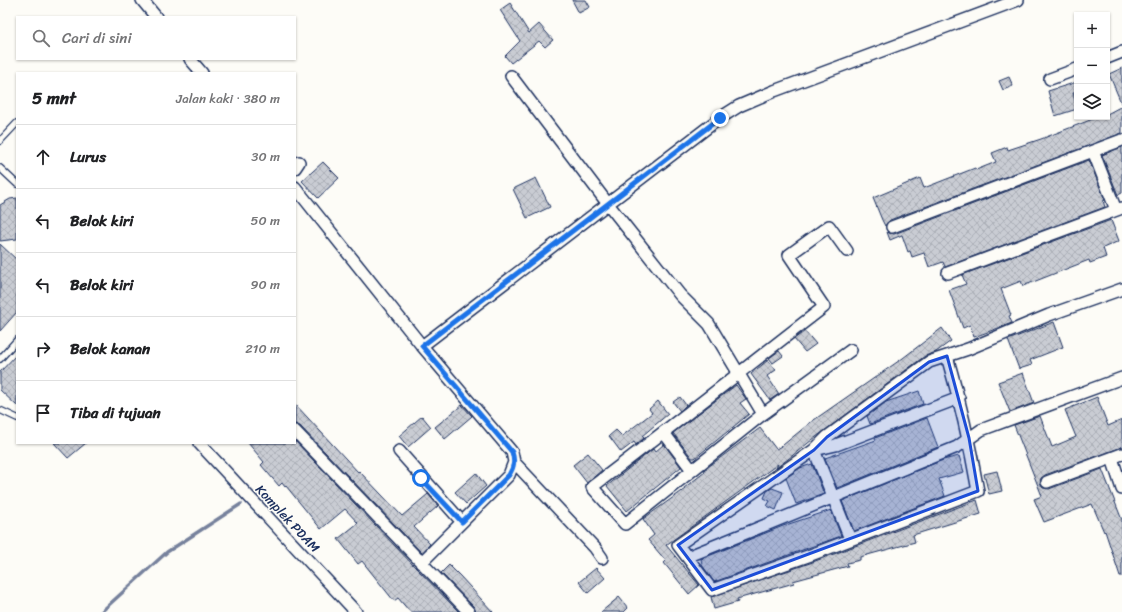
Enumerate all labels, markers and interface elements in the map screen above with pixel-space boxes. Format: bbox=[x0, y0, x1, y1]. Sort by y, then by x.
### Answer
map controls bbox=[1074, 12, 1110, 120]
button: + bbox=[1074, 12, 1110, 48]
search box bbox=[16, 16, 296, 60]
text: Cari di sini bbox=[62, 25, 132, 51]
icon: search bbox=[30, 27, 52, 49]
button: − bbox=[1074, 48, 1110, 84]
text: 5 mnt bbox=[32, 83, 76, 113]
button: layers bbox=[1074, 84, 1110, 120]
text: Jalan kaki · 380 m bbox=[176, 87, 280, 110]
route end bbox=[711, 109, 729, 127]
text: Lurus bbox=[70, 144, 106, 170]
text: 30 m bbox=[251, 145, 280, 168]
icon: ahead bbox=[32, 146, 54, 168]
text: Belok kiri bbox=[70, 208, 133, 234]
text: 50 m bbox=[250, 209, 280, 232]
icon: left bbox=[32, 210, 54, 232]
text: Belok kiri bbox=[70, 272, 133, 298]
text: 90 m bbox=[250, 273, 280, 296]
icon: left bbox=[32, 274, 54, 296]
text: Belok kanan bbox=[70, 336, 150, 362]
text: 210 m bbox=[245, 337, 280, 360]
icon: right bbox=[32, 338, 54, 360]
text: Tiba di tujuan bbox=[70, 400, 161, 426]
icon: arrive bbox=[32, 402, 54, 424]
route start bbox=[412, 469, 430, 487]
street label: Komplek PDAM bbox=[250, 479, 326, 558]

